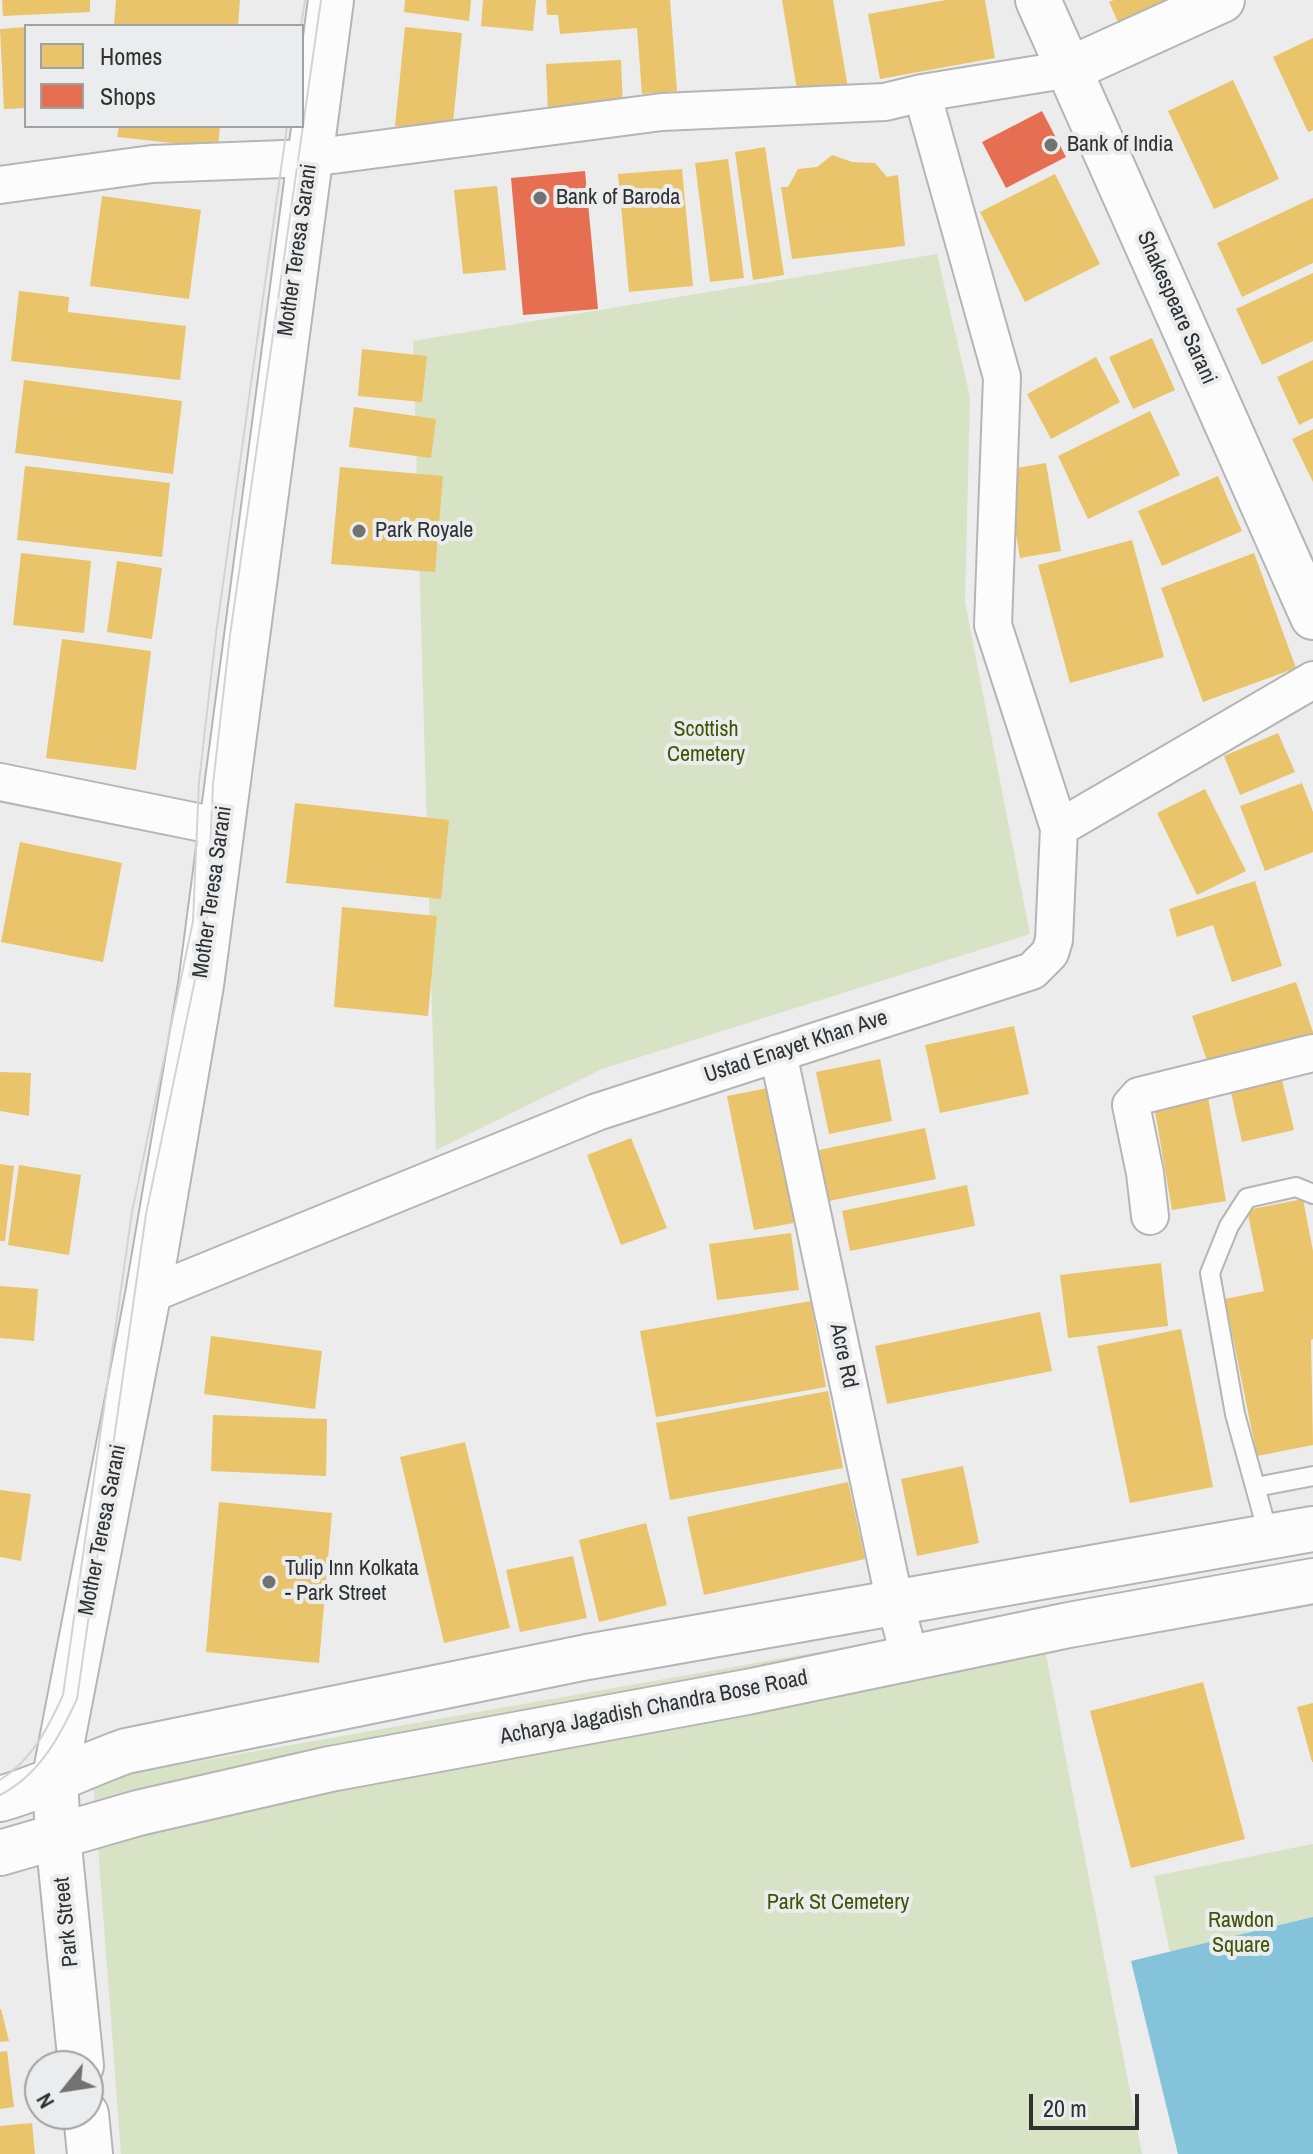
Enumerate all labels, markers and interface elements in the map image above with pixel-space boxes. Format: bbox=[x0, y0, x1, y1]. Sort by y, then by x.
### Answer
legend bbox=[24, 24, 304, 128]
text: Homes bbox=[100, 40, 162, 72]
text: Shops bbox=[100, 80, 156, 112]
place label: Bank of India bbox=[1067, 132, 1173, 158]
marker: Bank of India bbox=[1042, 136, 1060, 154]
street label: Mother Teresa Sarani bbox=[273, 162, 323, 338]
place label: Bank of Baroda bbox=[556, 185, 680, 211]
marker: Bank of Baroda bbox=[531, 189, 549, 207]
street label: Shakespeare Sarani bbox=[1130, 228, 1222, 388]
place label: Park Royale bbox=[375, 518, 473, 544]
marker: Park Royale bbox=[350, 522, 368, 540]
park label: Scottish Cemetery bbox=[667, 717, 745, 768]
street label: Mother Teresa Sarani bbox=[188, 804, 238, 980]
street label: Ustad Enayet Khan Ave bbox=[701, 1005, 891, 1089]
street label: Acre Rd bbox=[823, 1321, 863, 1391]
street label: Mother Teresa Sarani bbox=[73, 1442, 133, 1618]
place label: Tulip Inn Kolkata - Park Street bbox=[285, 1556, 419, 1608]
marker: Tulip Inn Kolkata - Park Street bbox=[260, 1573, 278, 1591]
street label: Acharya Jagadish Chandra Bose Road bbox=[498, 1665, 810, 1751]
street label: Park Street bbox=[49, 1876, 85, 1968]
park label: Park St Cemetery bbox=[767, 1890, 909, 1916]
park label: Rawdon Square bbox=[1208, 1908, 1274, 1960]
north arrow bbox=[24, 2050, 104, 2130]
scale bar bbox=[1033, 2078, 1143, 2128]
text: N bbox=[29, 2088, 61, 2114]
text: 20 m bbox=[1043, 2092, 1087, 2124]

